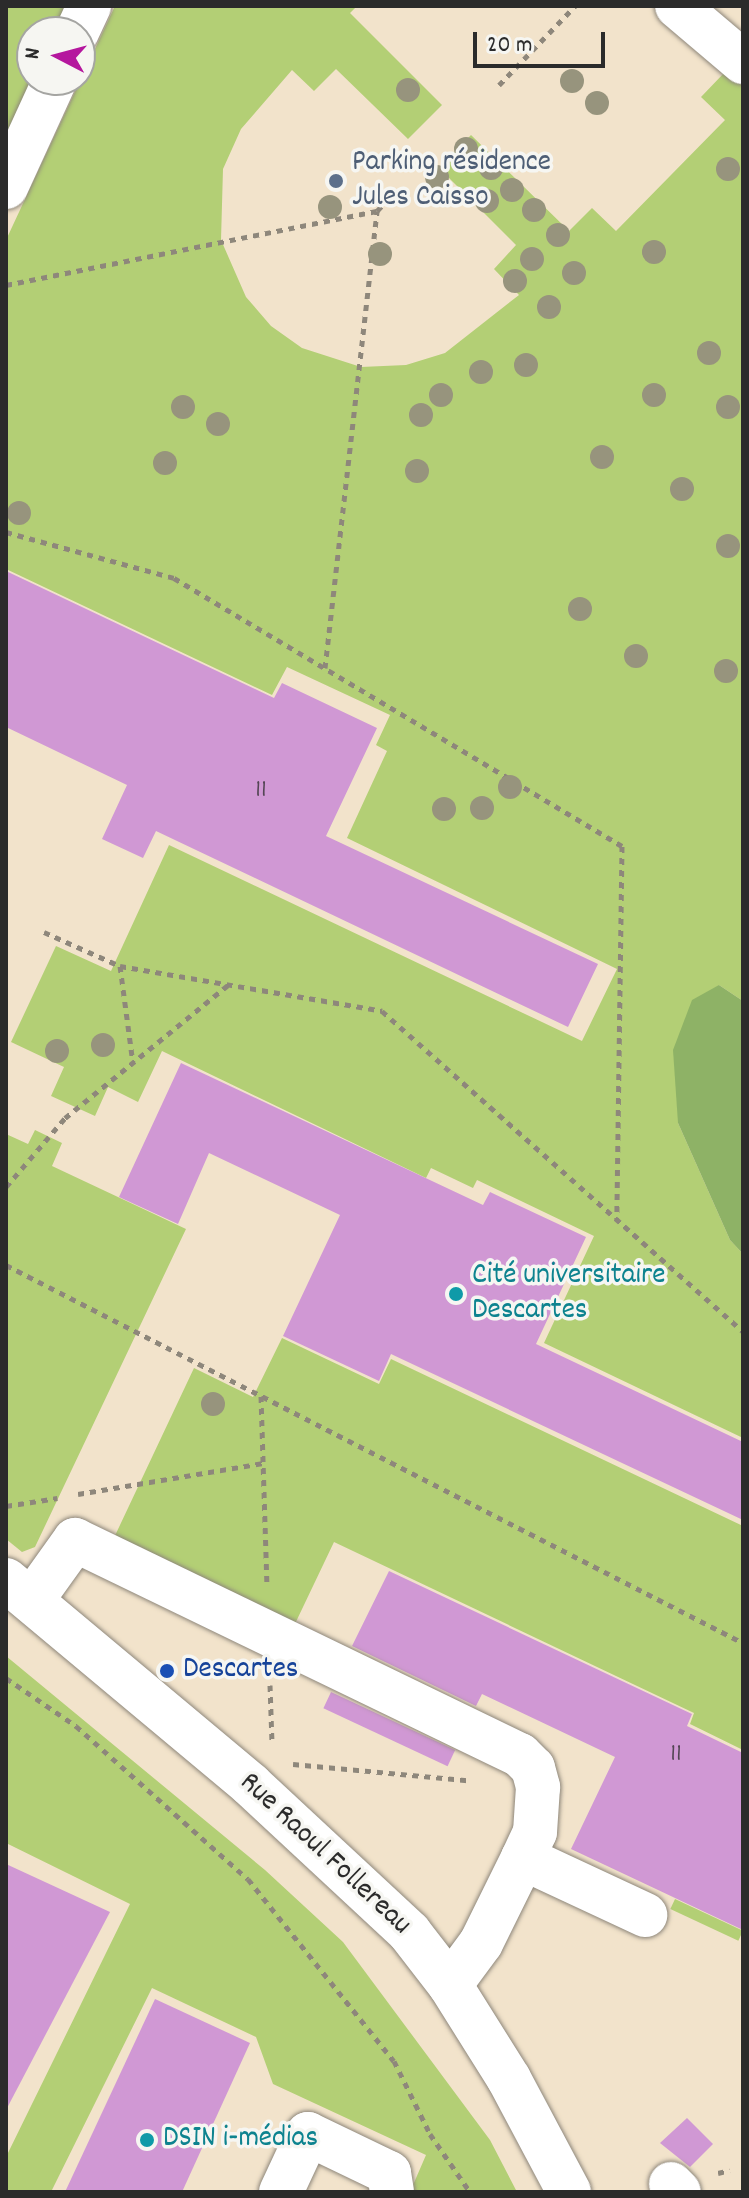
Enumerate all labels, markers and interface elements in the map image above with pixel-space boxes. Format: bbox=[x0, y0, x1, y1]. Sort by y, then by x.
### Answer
north arrow bbox=[16, 16, 96, 96]
scale bar bbox=[477, 16, 609, 66]
text: 20 m bbox=[487, 29, 533, 63]
text: N bbox=[18, 47, 50, 61]
place label: Parking résidence Jules Caisso bbox=[352, 146, 551, 216]
marker: Parking résidence Jules Caisso bbox=[327, 172, 345, 190]
house number: 11 bbox=[255, 775, 267, 807]
place label: Cité universitaire Descartes bbox=[472, 1259, 665, 1330]
marker: Cité universitaire Descartes bbox=[447, 1285, 465, 1303]
place label: Descartes bbox=[183, 1653, 298, 1689]
marker: Descartes bbox=[158, 1662, 176, 1680]
house number: 11 bbox=[670, 1739, 682, 1771]
street label: Rue Raoul Follereau bbox=[230, 1766, 418, 1944]
place label: DSIN i-médias bbox=[163, 2122, 318, 2158]
marker: DSIN i-médias bbox=[138, 2131, 156, 2149]

